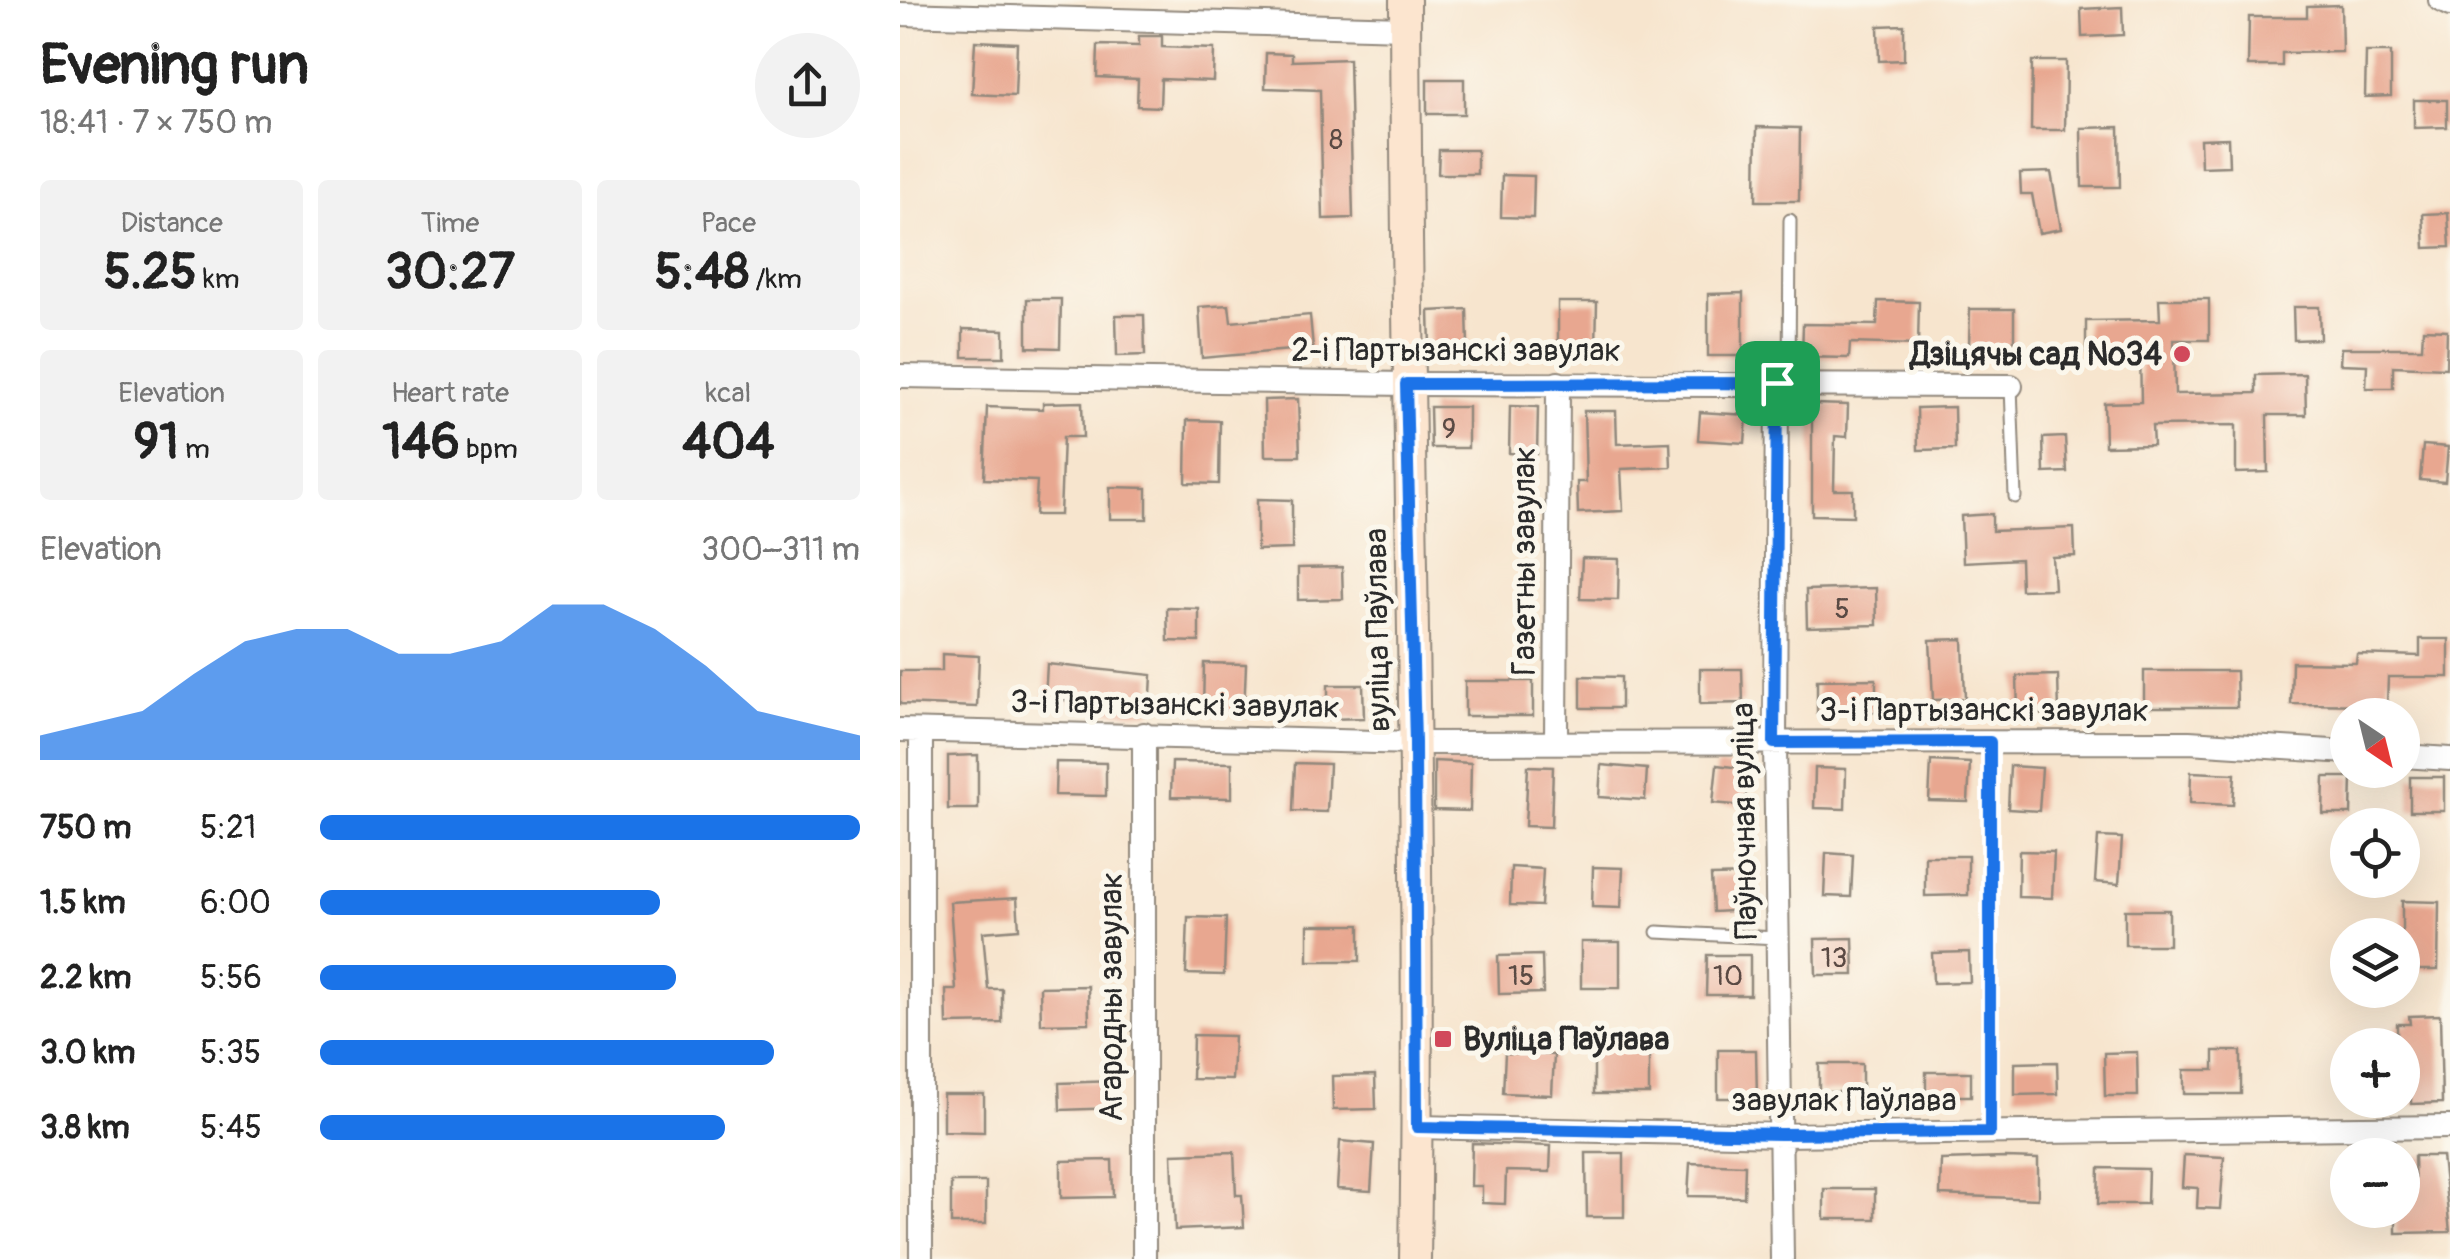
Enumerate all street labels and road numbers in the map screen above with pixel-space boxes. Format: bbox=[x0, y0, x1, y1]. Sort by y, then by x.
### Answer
street label: 2-і Партызанскі завулак bbox=[1291, 331, 1621, 371]
street label: Газетны завулак bbox=[1505, 447, 1545, 675]
street label: вуліца Паўлава bbox=[1356, 528, 1400, 732]
street label: 3-і Партызанскі завулак bbox=[1010, 682, 1340, 728]
street label: 3-і Партызанскі завулак bbox=[1819, 691, 2149, 731]
street label: Паўночная вуліца bbox=[1723, 702, 1767, 940]
street label: Агародны завулак bbox=[1092, 872, 1132, 1122]
street label: завулак Паўлава bbox=[1731, 1081, 1957, 1121]

